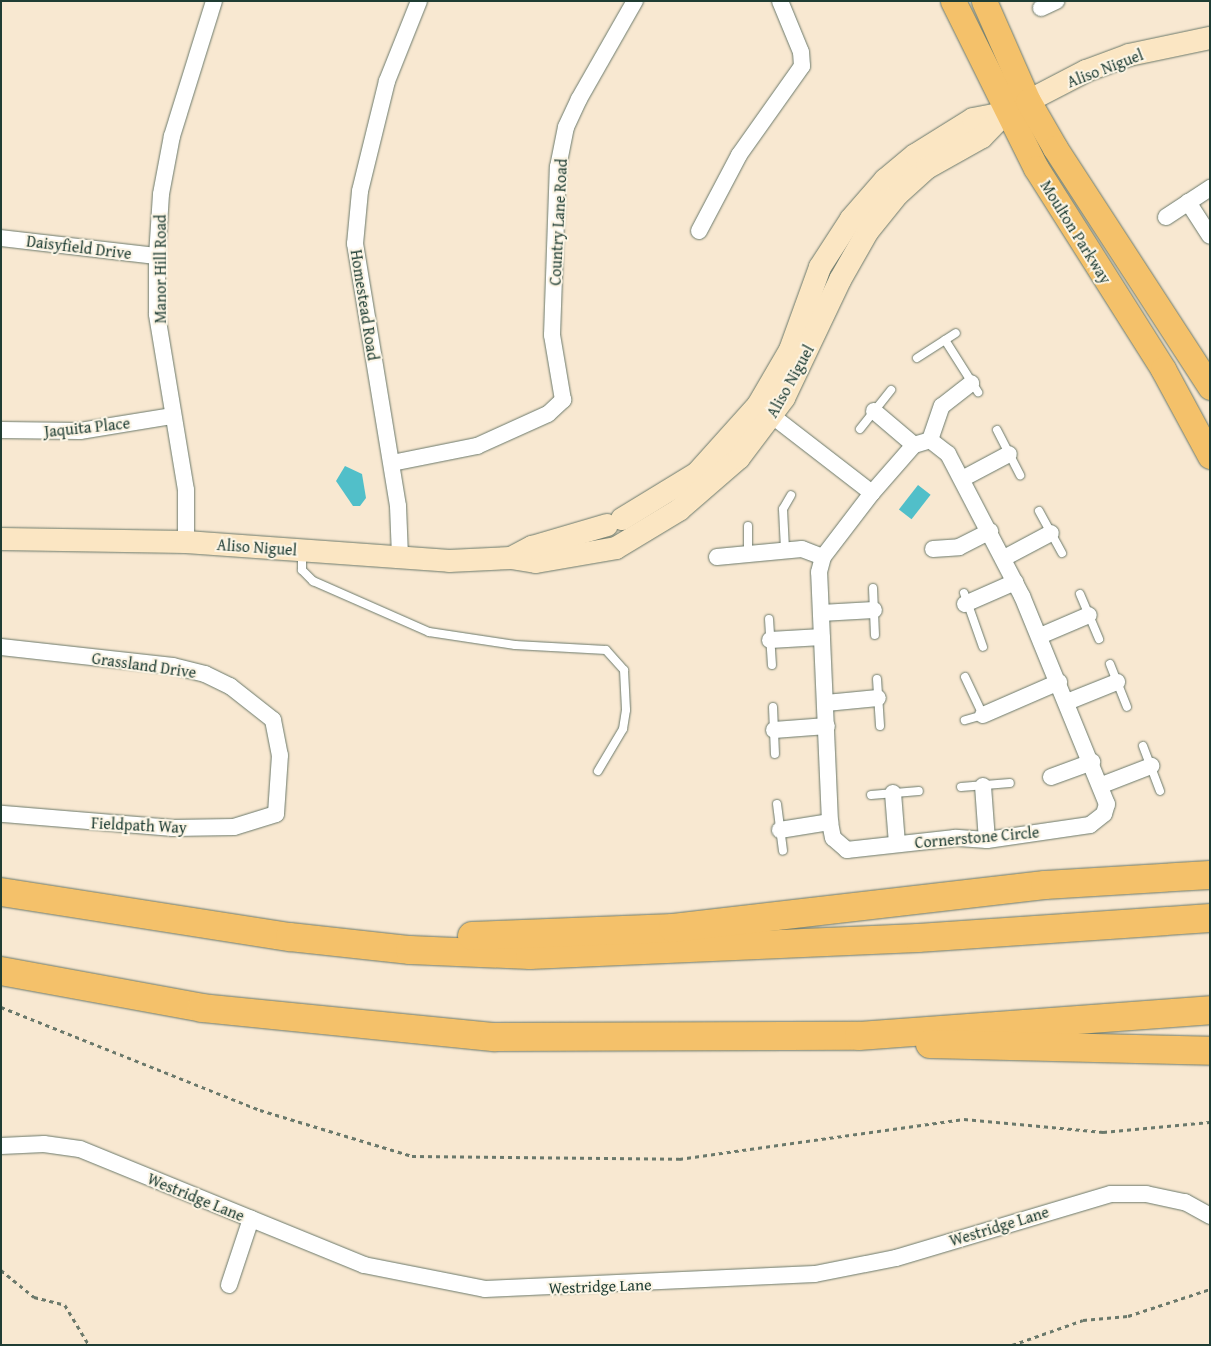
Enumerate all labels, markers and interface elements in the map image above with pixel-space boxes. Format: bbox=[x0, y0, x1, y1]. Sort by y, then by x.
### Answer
street label: Aliso Niguel bbox=[1064, 45, 1146, 91]
street label: Country Lane Road bbox=[545, 158, 571, 286]
street label: Moulton Parkway bbox=[1037, 177, 1115, 287]
street label: Manor Hill Road bbox=[150, 214, 170, 324]
street label: Daisyfield Drive bbox=[25, 231, 133, 263]
street label: Homestead Road bbox=[347, 248, 383, 362]
street label: Aliso Niguel bbox=[762, 341, 818, 421]
street label: Jaquita Place bbox=[43, 413, 131, 441]
street label: Aliso Niguel bbox=[216, 535, 298, 559]
street label: Grassland Drive bbox=[91, 648, 197, 682]
street label: Fieldpath Way bbox=[91, 813, 187, 837]
street label: Cornerstone Circle bbox=[914, 822, 1040, 852]
street label: Westridge Lane bbox=[145, 1169, 247, 1225]
street label: Westridge Lane bbox=[947, 1202, 1051, 1250]
street label: Westridge Lane bbox=[548, 1275, 652, 1297]

